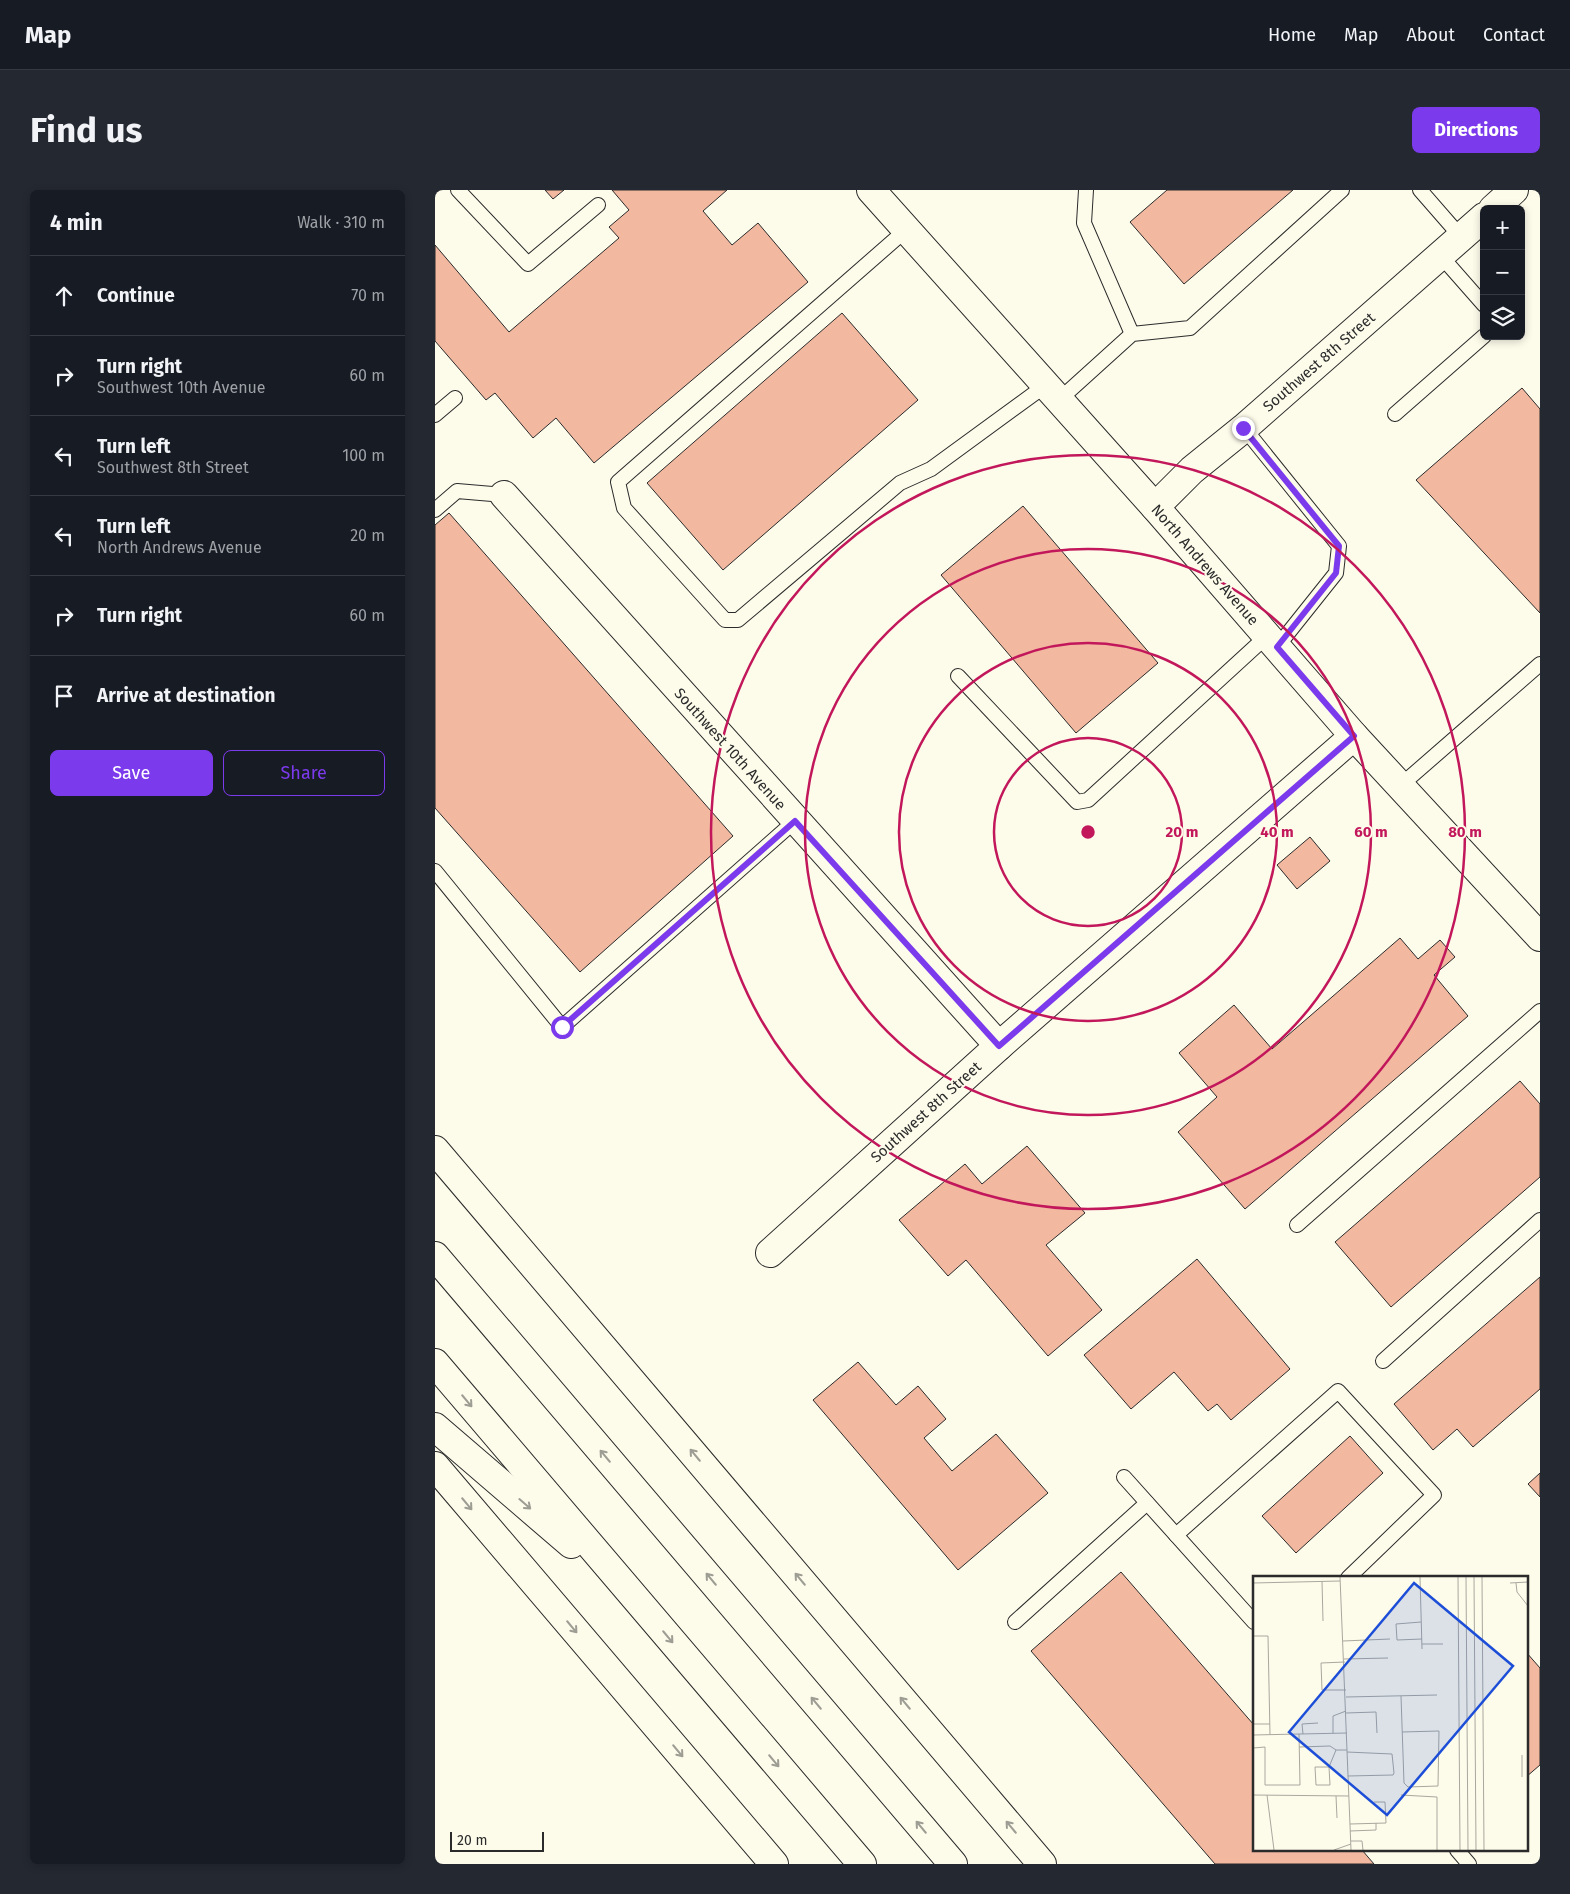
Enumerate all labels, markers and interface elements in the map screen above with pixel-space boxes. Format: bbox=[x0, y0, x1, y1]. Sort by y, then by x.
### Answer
text: Map bbox=[25, 21, 71, 49]
text: Home bbox=[1268, 24, 1316, 46]
text: Map bbox=[1344, 24, 1378, 46]
text: About bbox=[1406, 24, 1455, 46]
text: Contact bbox=[1483, 24, 1545, 46]
button: Directions bbox=[1412, 107, 1540, 153]
text: Find us bbox=[30, 109, 142, 151]
map controls bbox=[1480, 205, 1525, 340]
button: + bbox=[1480, 205, 1525, 250]
text: 4 min bbox=[50, 210, 103, 236]
text: Walk · 310 m bbox=[297, 213, 385, 232]
button: − bbox=[1480, 250, 1525, 295]
icon: ahead bbox=[50, 282, 78, 310]
text: Continue bbox=[97, 284, 175, 307]
text: 70 m bbox=[351, 286, 385, 305]
button: layers bbox=[1480, 295, 1525, 340]
street label: Southwest 8th Street bbox=[1259, 308, 1379, 415]
text: Turn right bbox=[97, 355, 182, 378]
icon: right bbox=[50, 362, 78, 390]
text: 60 m bbox=[350, 366, 385, 385]
text: Southwest 10th Avenue bbox=[97, 378, 266, 397]
route end bbox=[1232, 417, 1255, 440]
text: Turn left bbox=[97, 435, 171, 458]
icon: left bbox=[50, 442, 78, 470]
text: 100 m bbox=[342, 446, 385, 465]
text: Southwest 8th Street bbox=[97, 458, 249, 477]
street label: North Andrews Avenue bbox=[1148, 501, 1262, 629]
text: Turn left bbox=[97, 515, 171, 538]
icon: left bbox=[50, 522, 78, 550]
text: 20 m bbox=[350, 526, 385, 545]
text: North Andrews Avenue bbox=[97, 538, 262, 557]
icon: right bbox=[50, 602, 78, 630]
text: Turn right bbox=[97, 604, 182, 627]
text: 60 m bbox=[350, 606, 385, 625]
icon: arrive bbox=[50, 682, 78, 710]
text: Arrive at destination bbox=[97, 684, 276, 707]
street label: Southwest 10th Avenue bbox=[670, 684, 790, 814]
button: Save bbox=[50, 750, 213, 796]
button: Share bbox=[223, 750, 385, 796]
centre of rings bbox=[1079, 823, 1097, 841]
text: 20 m bbox=[1166, 823, 1198, 841]
text: 40 m bbox=[1260, 823, 1294, 841]
text: 60 m bbox=[1354, 823, 1388, 841]
text: 80 m bbox=[1448, 823, 1482, 841]
route start bbox=[551, 1016, 574, 1039]
street label: Southwest 8th Street bbox=[867, 1057, 985, 1166]
one-way arrow bbox=[461, 1394, 472, 1407]
one-way arrow bbox=[600, 1449, 611, 1462]
one-way arrow bbox=[689, 1449, 700, 1462]
one-way arrow bbox=[461, 1497, 472, 1510]
one-way arrow bbox=[519, 1499, 532, 1510]
one-way arrow bbox=[705, 1573, 716, 1586]
one-way arrow bbox=[794, 1573, 806, 1586]
inset map bbox=[1253, 1576, 1527, 1852]
one-way arrow bbox=[566, 1621, 578, 1634]
one-way arrow bbox=[663, 1631, 674, 1644]
one-way arrow bbox=[810, 1697, 822, 1710]
one-way arrow bbox=[900, 1697, 911, 1710]
one-way arrow bbox=[672, 1744, 683, 1757]
one-way arrow bbox=[768, 1754, 779, 1767]
one-way arrow bbox=[916, 1821, 927, 1834]
one-way arrow bbox=[1005, 1821, 1016, 1834]
scale bar bbox=[450, 1829, 544, 1852]
text: 20 m bbox=[457, 1832, 487, 1849]

